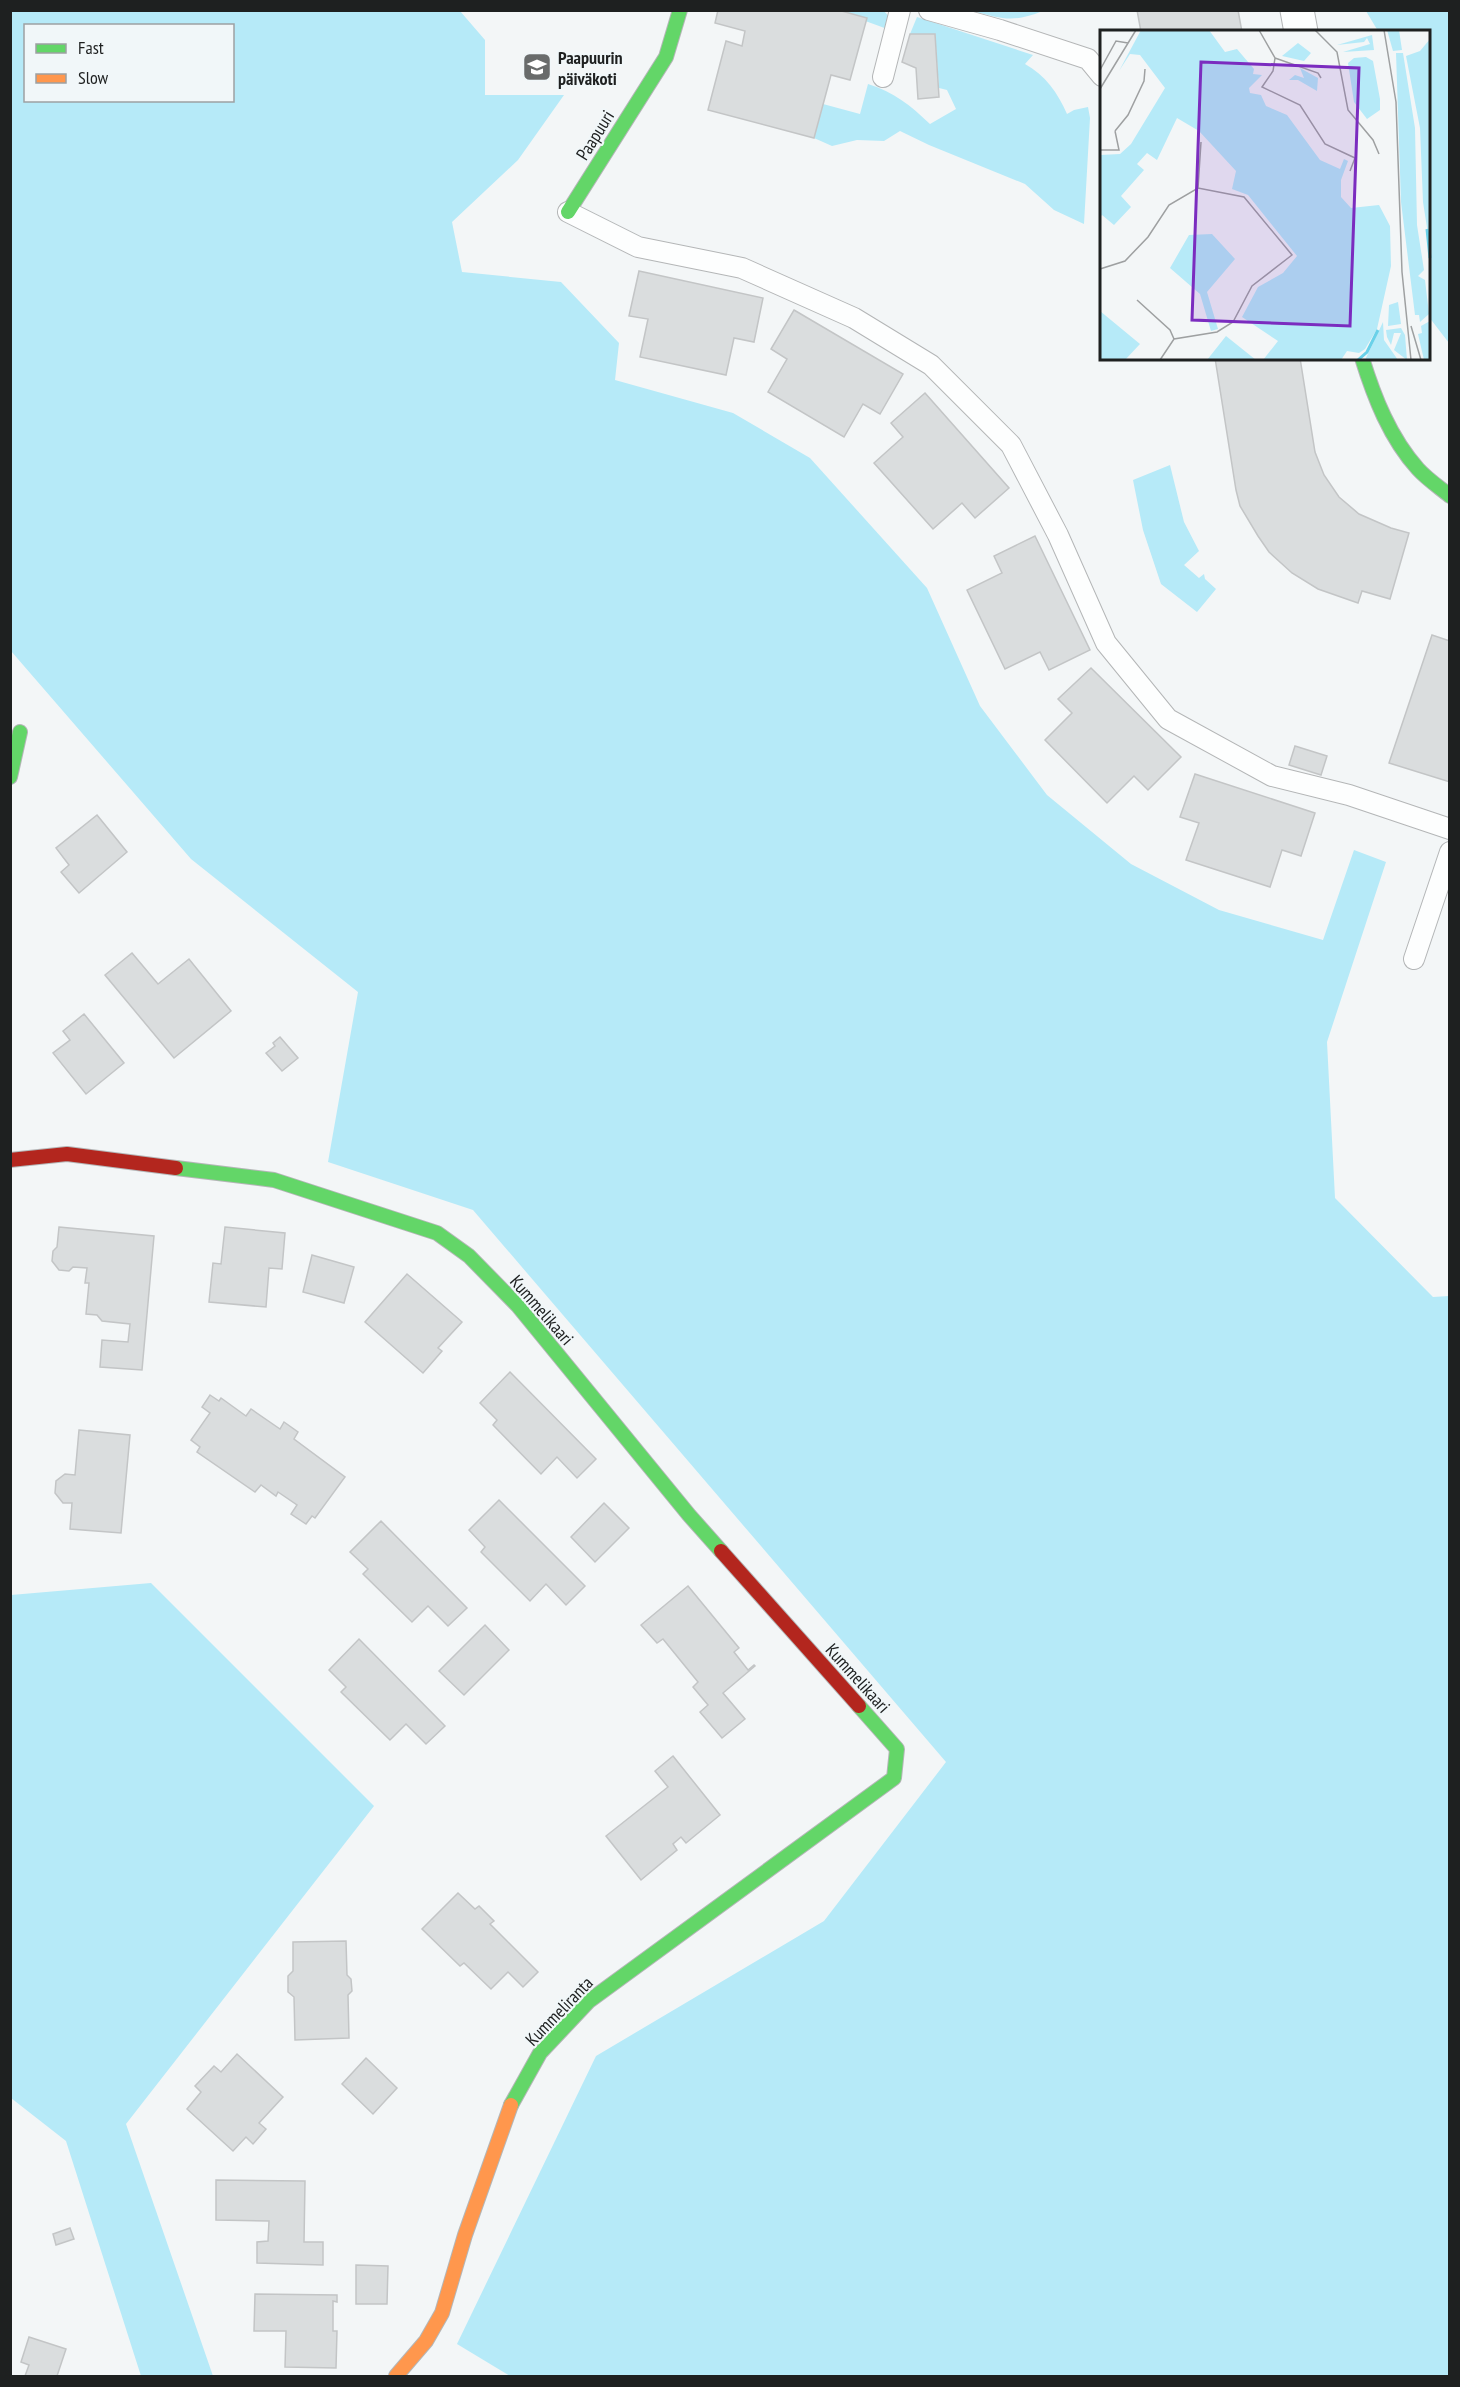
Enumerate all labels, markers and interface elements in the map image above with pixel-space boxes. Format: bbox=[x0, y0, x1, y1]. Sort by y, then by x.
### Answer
legend bbox=[24, 24, 234, 102]
inset map bbox=[1100, 30, 1430, 360]
text: Fast bbox=[78, 36, 104, 59]
place label: Paapuurin päiväkoti bbox=[558, 46, 623, 90]
school or university icon: Paapuurin päiväkoti bbox=[521, 51, 553, 83]
text: Slow bbox=[78, 66, 109, 89]
street label: Paapuuri bbox=[571, 106, 619, 164]
street label: Kummelikaari bbox=[505, 1270, 579, 1350]
street label: Kummelikaari bbox=[821, 1639, 895, 1717]
street label: Kummeliranta bbox=[520, 1972, 598, 2050]

